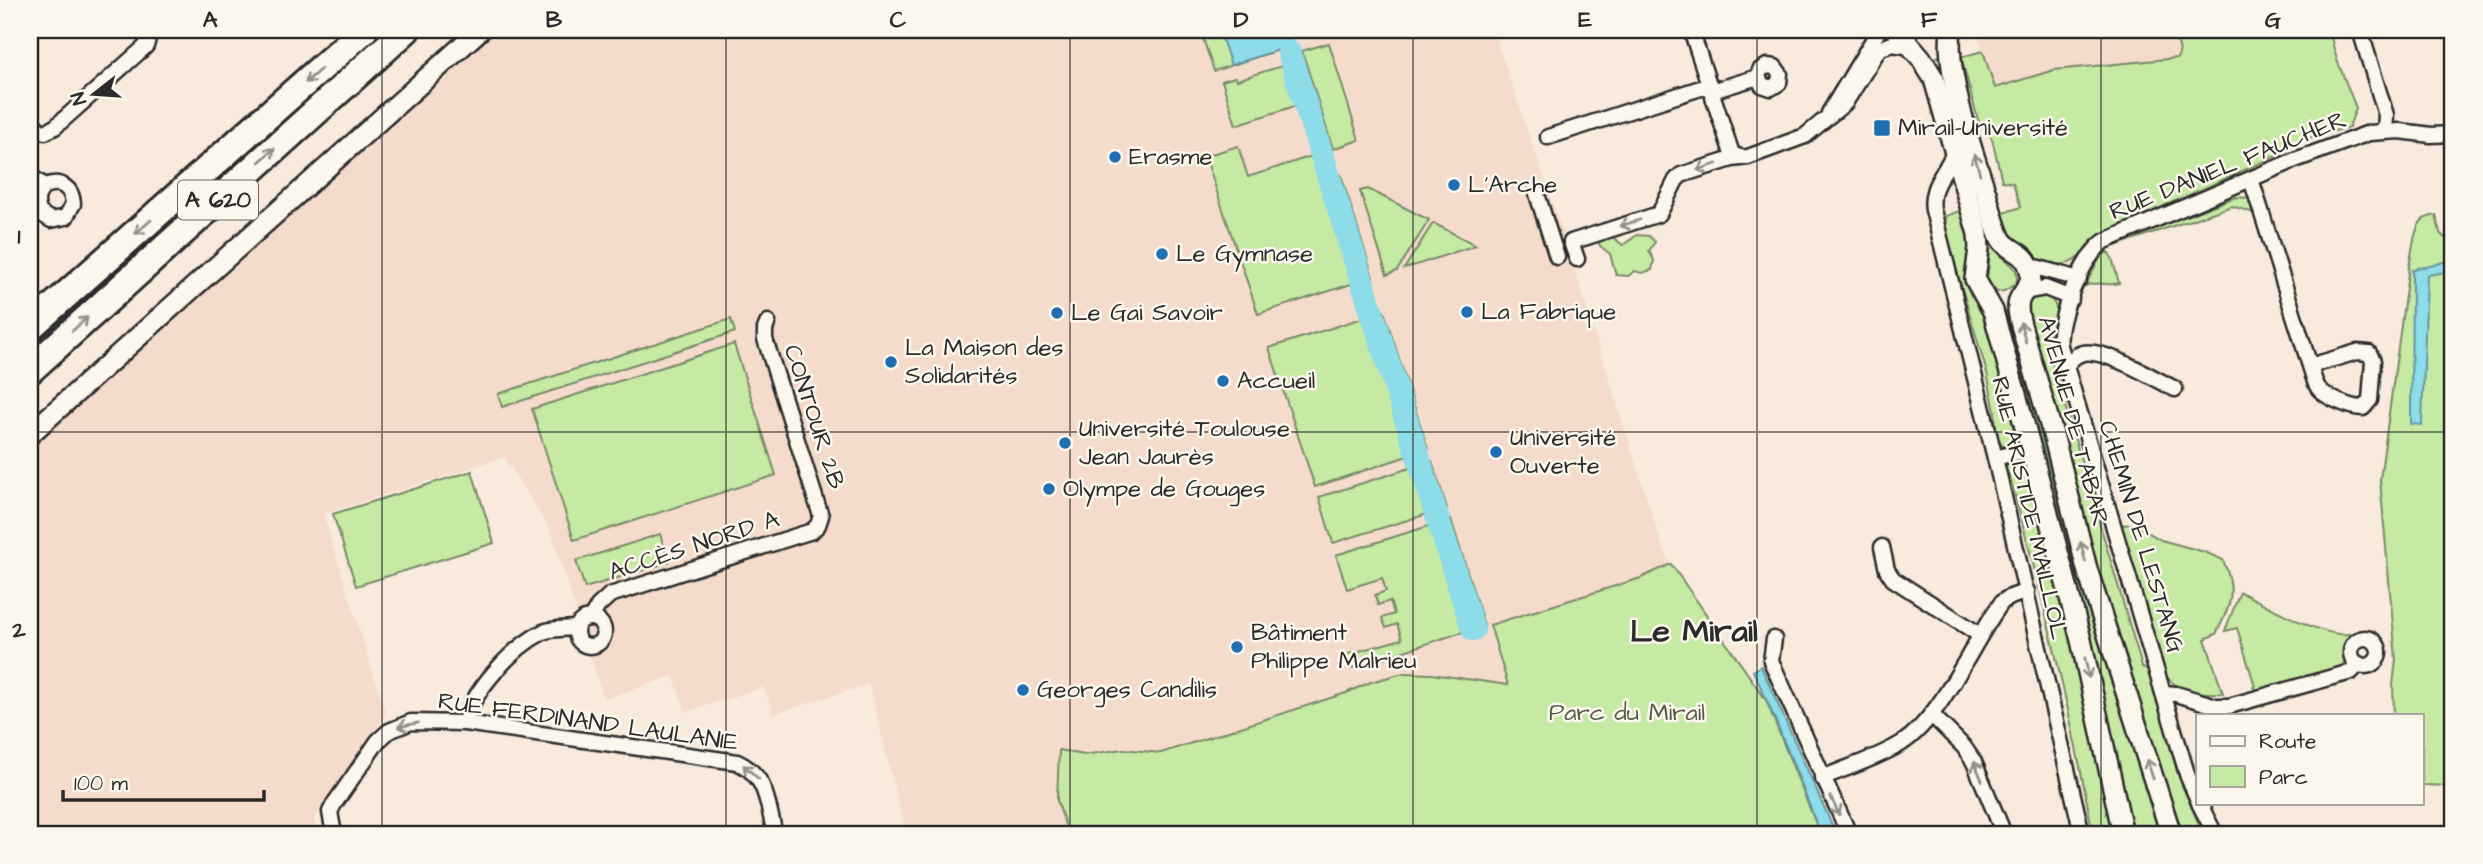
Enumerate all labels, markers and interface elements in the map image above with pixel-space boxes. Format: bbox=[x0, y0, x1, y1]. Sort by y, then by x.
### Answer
text: A bbox=[203, 4, 218, 36]
text: B bbox=[546, 4, 563, 36]
text: C bbox=[890, 4, 907, 36]
text: D bbox=[1234, 4, 1249, 36]
text: E bbox=[1578, 4, 1592, 36]
text: F bbox=[1921, 4, 1938, 36]
text: G bbox=[2265, 4, 2281, 36]
north arrow bbox=[60, 60, 130, 130]
one-way arrow bbox=[305, 67, 322, 84]
text: N bbox=[65, 89, 94, 108]
street label: RUE DANIEL FAUCHER bbox=[2104, 103, 2352, 229]
place label: Mirail-Université bbox=[1898, 111, 2068, 145]
marker: Mirail-Université bbox=[1872, 118, 1892, 138]
place label: Erasme bbox=[1129, 140, 1212, 174]
one-way arrow bbox=[258, 147, 276, 163]
marker: Erasme bbox=[1107, 149, 1123, 165]
one-way arrow bbox=[1969, 153, 1982, 175]
one-way arrow bbox=[1696, 161, 1718, 174]
place label: L'Arche bbox=[1468, 168, 1557, 202]
marker: L'Arche bbox=[1446, 177, 1462, 193]
road number: A 620 bbox=[178, 181, 258, 220]
one-way arrow bbox=[1619, 218, 1641, 230]
one-way arrow bbox=[135, 219, 153, 235]
text: 1 bbox=[18, 220, 21, 252]
place label: Le Gymnase bbox=[1176, 237, 1313, 272]
marker: Le Gymnase bbox=[1154, 246, 1170, 262]
place label: La Fabrique bbox=[1481, 295, 1616, 329]
place label: Le Gai Savoir bbox=[1071, 296, 1223, 330]
marker: La Fabrique bbox=[1459, 304, 1475, 320]
marker: Le Gai Savoir bbox=[1049, 305, 1065, 321]
street label: AVENUE DE TABAR bbox=[2029, 312, 2117, 530]
one-way arrow bbox=[71, 316, 89, 332]
one-way arrow bbox=[2016, 322, 2029, 344]
place label: La Maison des Solidarités bbox=[905, 331, 1064, 393]
street label: CONTOUR 2B bbox=[775, 340, 853, 494]
marker: La Maison des Solidarités bbox=[883, 354, 899, 370]
place label: Accueil bbox=[1237, 364, 1315, 398]
marker: Accueil bbox=[1215, 373, 1231, 389]
street label: RUE ARISTIDE MAILLOL bbox=[1982, 373, 2076, 643]
place label: Université Toulouse Jean Jaurès bbox=[1079, 412, 1290, 474]
street label: CHEMIN DE LESTANG bbox=[2089, 417, 2193, 658]
place label: Université Ouverte bbox=[1510, 421, 1616, 483]
marker: Université Toulouse Jean Jaurès bbox=[1057, 435, 1073, 451]
marker: Université Ouverte bbox=[1488, 444, 1504, 460]
place label: Olympe de Gouges bbox=[1063, 472, 1265, 507]
marker: Olympe de Gouges bbox=[1041, 481, 1057, 497]
street label: ACCÈS NORD A bbox=[604, 502, 784, 590]
one-way arrow bbox=[2076, 541, 2089, 564]
district label: Le Mirail bbox=[1630, 609, 1758, 654]
text: 2 bbox=[11, 614, 26, 646]
place label: Bâtiment Philippe Malrieu bbox=[1251, 616, 1416, 678]
marker: Bâtiment Philippe Malrieu bbox=[1229, 639, 1245, 655]
one-way arrow bbox=[2081, 656, 2095, 679]
place label: Georges Candilis bbox=[1037, 673, 1217, 708]
marker: Georges Candilis bbox=[1015, 682, 1031, 698]
street label: RUE FERDINAND LAULANIE bbox=[436, 684, 740, 760]
park label: Parc du Mirail bbox=[1549, 696, 1705, 730]
legend bbox=[2196, 714, 2424, 804]
one-way arrow bbox=[398, 719, 420, 732]
text: Route bbox=[2259, 727, 2316, 756]
scale bar bbox=[63, 759, 264, 803]
one-way arrow bbox=[2143, 759, 2155, 781]
one-way arrow bbox=[1971, 761, 1984, 783]
text: Parc bbox=[2259, 763, 2308, 792]
one-way arrow bbox=[742, 764, 760, 780]
text: 100 m bbox=[74, 769, 129, 798]
one-way arrow bbox=[1829, 795, 1843, 816]

